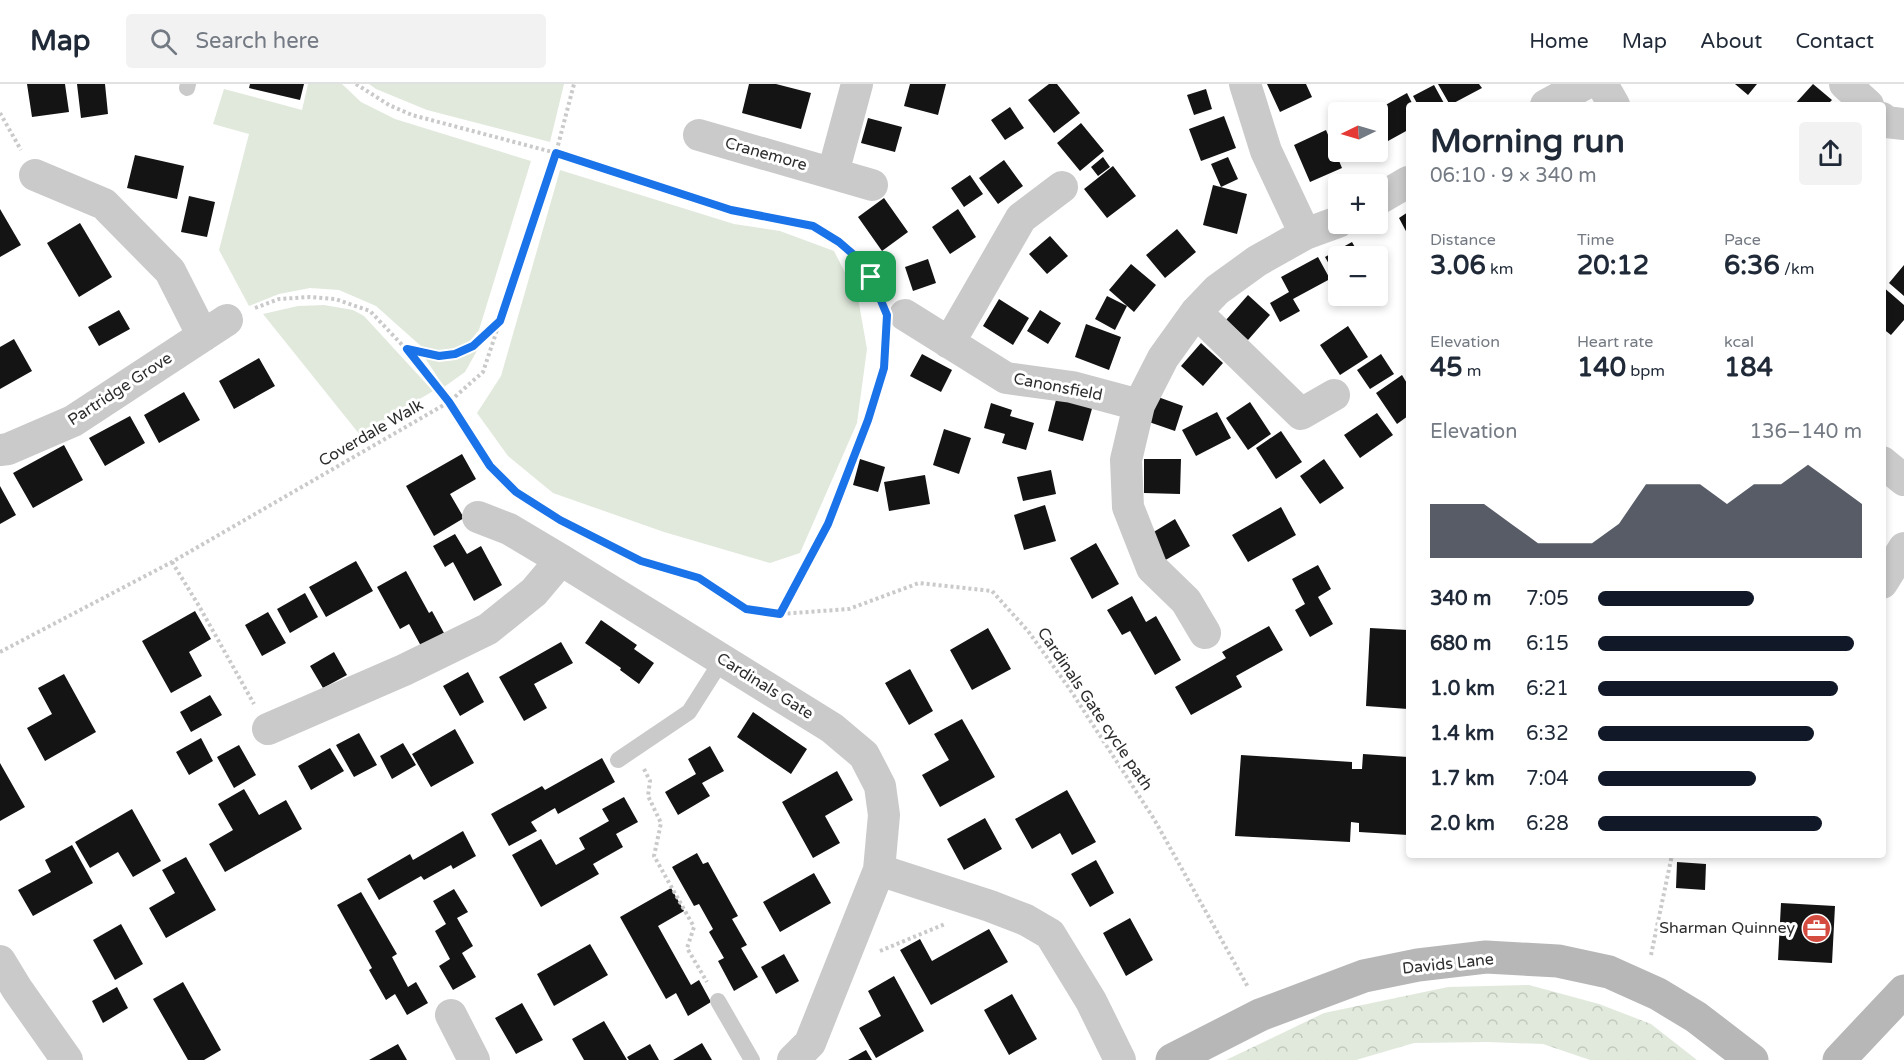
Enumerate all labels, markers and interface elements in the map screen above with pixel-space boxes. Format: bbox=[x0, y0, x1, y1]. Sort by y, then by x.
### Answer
search box bbox=[126, 14, 546, 68]
text: Map bbox=[30, 24, 90, 58]
icon: search bbox=[147, 25, 180, 58]
text: Search here bbox=[195, 28, 319, 54]
text: Home bbox=[1529, 29, 1589, 54]
text: Map bbox=[1622, 29, 1667, 54]
text: About bbox=[1700, 29, 1762, 54]
text: Contact bbox=[1795, 29, 1874, 54]
north arrow bbox=[1328, 102, 1388, 162]
map controls bbox=[1328, 102, 1388, 306]
text: Morning run bbox=[1430, 122, 1625, 161]
button: share bbox=[1799, 122, 1862, 185]
street label: Cranemore bbox=[723, 133, 809, 175]
text: 06:10 · 9 × 340 m bbox=[1430, 164, 1597, 188]
button: + bbox=[1328, 174, 1388, 234]
text: Distance bbox=[1430, 230, 1496, 250]
text: Time bbox=[1577, 230, 1614, 250]
text: Pace bbox=[1724, 230, 1761, 250]
button: − bbox=[1328, 246, 1388, 306]
text: 3.06 bbox=[1430, 250, 1486, 281]
text: 20:12 bbox=[1577, 250, 1649, 281]
text: 6:36 bbox=[1724, 250, 1780, 281]
pin bbox=[845, 251, 896, 302]
text: km bbox=[1486, 259, 1513, 279]
text: /km bbox=[1780, 259, 1814, 279]
icon: arrive bbox=[854, 260, 887, 293]
text: Elevation bbox=[1430, 332, 1500, 352]
text: Heart rate bbox=[1577, 332, 1653, 352]
text: kcal bbox=[1724, 332, 1754, 352]
street label: Partridge Grove bbox=[64, 348, 176, 430]
text: 45 bbox=[1430, 352, 1463, 383]
text: 140 bbox=[1577, 352, 1626, 383]
text: 184 bbox=[1724, 352, 1773, 383]
text: m bbox=[1463, 361, 1482, 381]
text: bpm bbox=[1626, 361, 1665, 381]
street label: Canonsfield bbox=[1012, 369, 1104, 405]
street label: Coverdale Walk bbox=[315, 395, 427, 471]
text: Elevation bbox=[1430, 420, 1517, 444]
text: 136–140 m bbox=[1749, 420, 1862, 444]
text: 340 m bbox=[1430, 587, 1491, 611]
text: 7:05 bbox=[1526, 587, 1569, 611]
street label: Cardinals Gate cycle path bbox=[1033, 624, 1157, 794]
text: 680 m bbox=[1430, 632, 1491, 656]
text: 6:15 bbox=[1526, 632, 1569, 656]
street label: Cardinals Gate bbox=[713, 648, 817, 724]
text: 1.0 km bbox=[1430, 677, 1495, 701]
text: 6:21 bbox=[1526, 677, 1569, 701]
text: 1.4 km bbox=[1430, 722, 1494, 746]
text: 6:32 bbox=[1526, 722, 1569, 746]
text: 1.7 km bbox=[1430, 767, 1495, 791]
text: 7:04 bbox=[1526, 767, 1569, 791]
text: 2.0 km bbox=[1430, 812, 1495, 836]
text: 6:28 bbox=[1526, 812, 1569, 836]
office icon: Sharman Quinney bbox=[1800, 912, 1832, 944]
place label: Sharman Quinney bbox=[1659, 918, 1795, 938]
street label: Davids Lane bbox=[1401, 949, 1495, 979]

